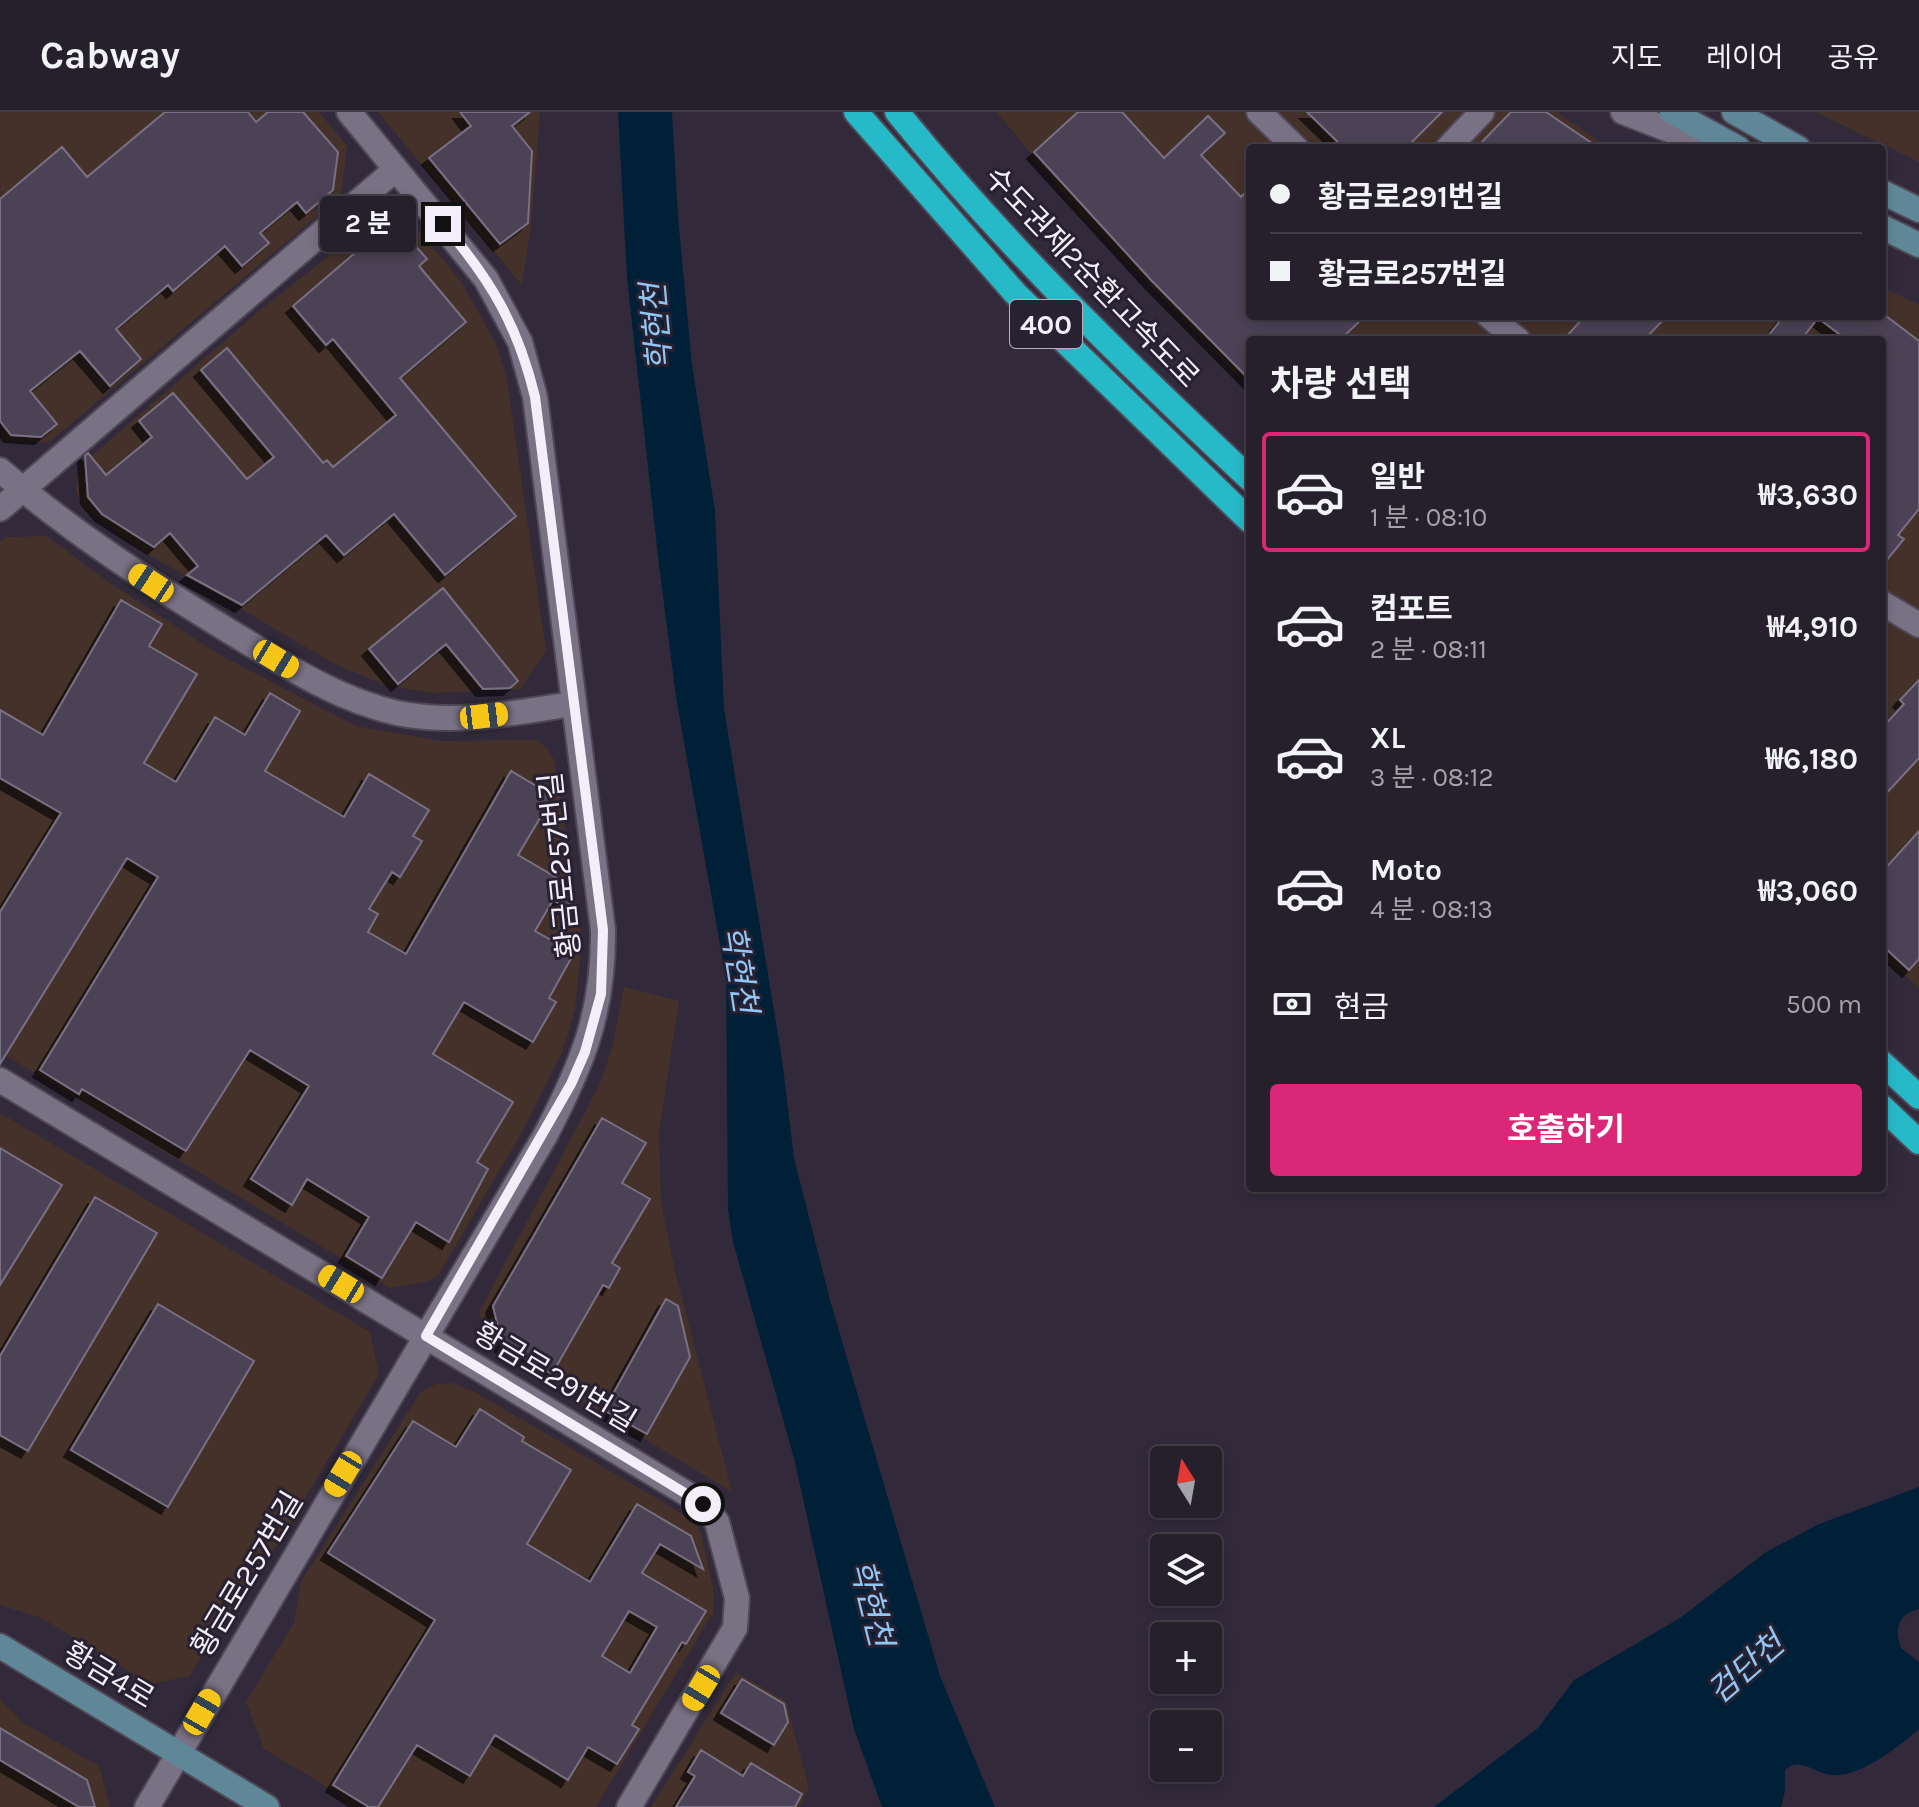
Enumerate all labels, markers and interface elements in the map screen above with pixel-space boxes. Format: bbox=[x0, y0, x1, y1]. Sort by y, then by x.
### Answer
text: Cabway bbox=[40, 33, 180, 78]
text: 지도 bbox=[1611, 41, 1662, 74]
text: 레이어 bbox=[1706, 41, 1783, 74]
text: 공유 bbox=[1827, 41, 1879, 74]
street label: 수도권제2순환고속도로 bbox=[977, 159, 1207, 395]
text: 황금로291번길 bbox=[1318, 179, 1503, 215]
callout: 2 분 bbox=[319, 196, 415, 252]
route end bbox=[425, 206, 461, 242]
text: 2 분 bbox=[345, 208, 391, 239]
text: 황금로257번길 bbox=[1318, 256, 1507, 292]
water label: 학현천 bbox=[634, 278, 679, 373]
road number: 400 bbox=[1010, 300, 1082, 348]
text: 차량 선택 bbox=[1270, 363, 1412, 405]
icon: car bbox=[1274, 456, 1346, 528]
text: 일반 bbox=[1370, 459, 1425, 495]
text: ₩3,630 bbox=[1758, 477, 1858, 513]
text: 1 분 · 08:10 bbox=[1370, 502, 1487, 533]
car bbox=[124, 560, 178, 606]
icon: car bbox=[1274, 588, 1346, 660]
text: 컴포트 bbox=[1370, 591, 1453, 627]
text: ₩4,910 bbox=[1767, 609, 1858, 645]
text: 2 분 · 08:11 bbox=[1370, 634, 1487, 665]
car bbox=[249, 636, 303, 682]
car bbox=[459, 701, 509, 731]
icon: car bbox=[1274, 720, 1346, 792]
text: XL bbox=[1370, 720, 1405, 756]
text: ₩6,180 bbox=[1765, 741, 1858, 777]
text: 3 분 · 08:12 bbox=[1370, 762, 1494, 793]
street label: 황금로257번길 bbox=[532, 770, 588, 960]
icon: car bbox=[1274, 852, 1346, 924]
text: Moto bbox=[1370, 852, 1442, 888]
text: ₩3,060 bbox=[1758, 873, 1858, 909]
text: 4 분 · 08:13 bbox=[1370, 894, 1493, 925]
water label: 학현천 bbox=[714, 922, 765, 1019]
icon: cash bbox=[1270, 982, 1314, 1026]
text: 현금 bbox=[1334, 989, 1389, 1025]
text: 500 m bbox=[1786, 989, 1862, 1020]
button: 호출하기 bbox=[1270, 1084, 1862, 1176]
car bbox=[314, 1261, 368, 1307]
street label: 황금로291번길 bbox=[467, 1315, 643, 1439]
north arrow bbox=[1150, 1446, 1222, 1518]
map controls bbox=[1150, 1446, 1222, 1782]
car bbox=[320, 1447, 366, 1501]
street label: 황금로257번길 bbox=[184, 1485, 310, 1663]
route start bbox=[685, 1486, 721, 1522]
button: layers bbox=[1150, 1534, 1222, 1606]
water label: 학현천 bbox=[842, 1556, 900, 1654]
button: + bbox=[1150, 1622, 1222, 1694]
water label: 검단천 bbox=[1701, 1623, 1794, 1711]
street label: 황금4로 bbox=[57, 1634, 161, 1716]
car bbox=[678, 1661, 724, 1715]
car bbox=[180, 1685, 224, 1739]
button: − bbox=[1150, 1710, 1222, 1782]

